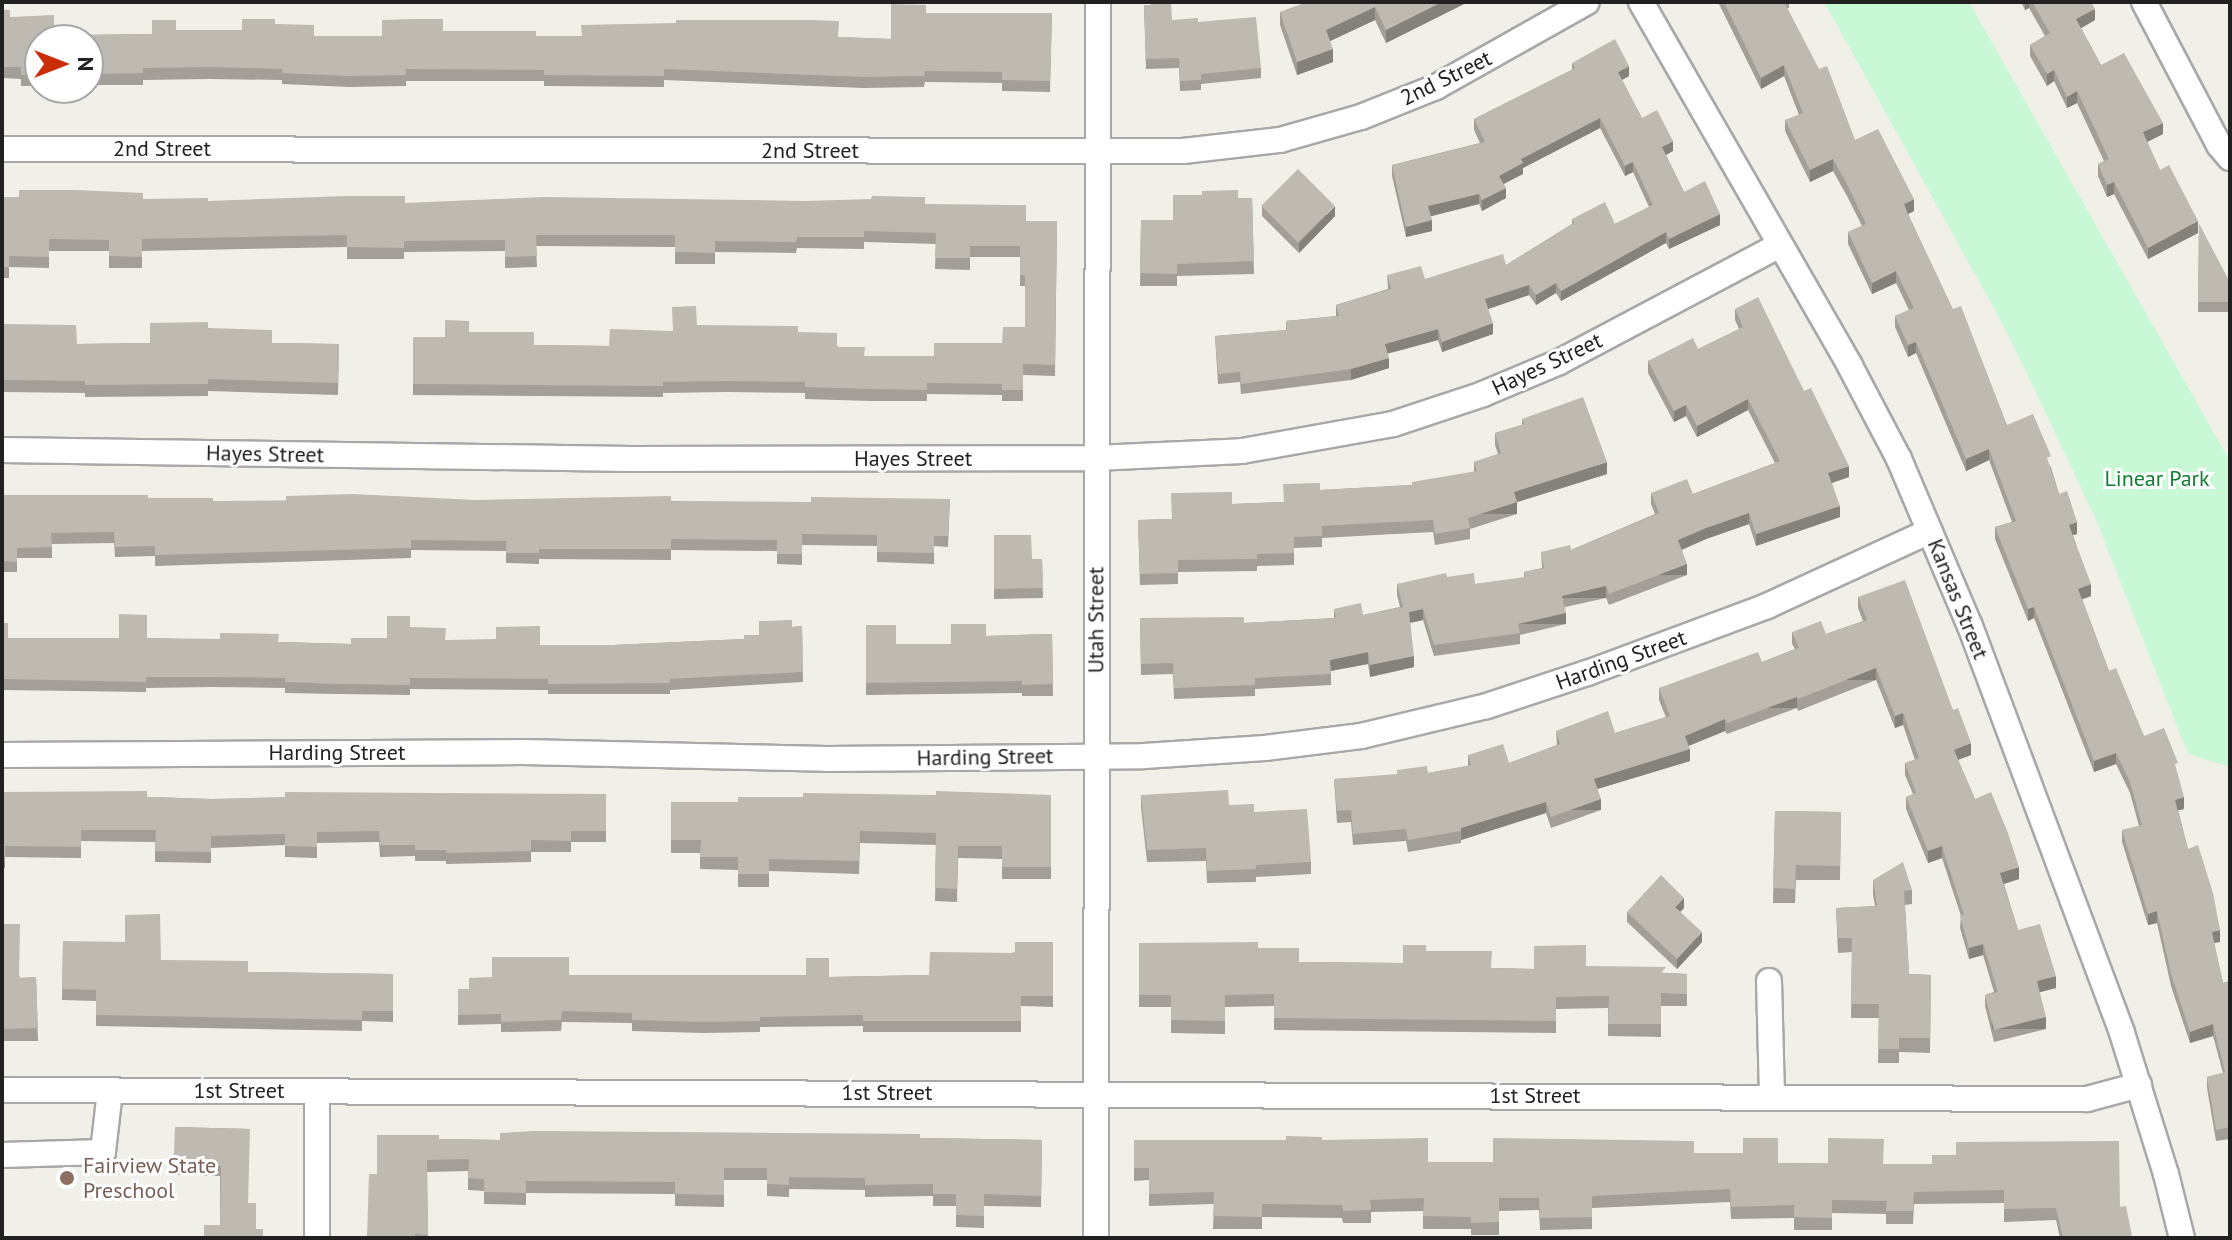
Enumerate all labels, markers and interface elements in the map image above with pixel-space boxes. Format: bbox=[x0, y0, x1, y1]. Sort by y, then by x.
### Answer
north arrow bbox=[24, 24, 104, 104]
street label: 2nd Street bbox=[1396, 45, 1496, 111]
text: N bbox=[72, 57, 100, 71]
street label: 2nd Street bbox=[113, 136, 211, 162]
street label: 2nd Street bbox=[761, 138, 859, 164]
street label: Hayes Street bbox=[1488, 327, 1606, 401]
street label: Hayes Street bbox=[206, 440, 324, 468]
street label: Hayes Street bbox=[854, 446, 972, 472]
park label: Linear Park bbox=[2104, 466, 2210, 492]
street label: Kansas Street bbox=[1922, 535, 1994, 663]
street label: Utah Street bbox=[1083, 567, 1109, 673]
street label: Harding Street bbox=[1552, 624, 1690, 696]
street label: Harding Street bbox=[269, 740, 405, 766]
street label: Harding Street bbox=[916, 743, 1054, 771]
street label: 1st Street bbox=[194, 1078, 284, 1104]
street label: 1st Street bbox=[842, 1080, 932, 1106]
street label: 1st Street bbox=[1490, 1083, 1580, 1109]
place label: Fairview State Preschool bbox=[83, 1152, 217, 1204]
marker: Fairview State Preschool bbox=[58, 1169, 76, 1187]

